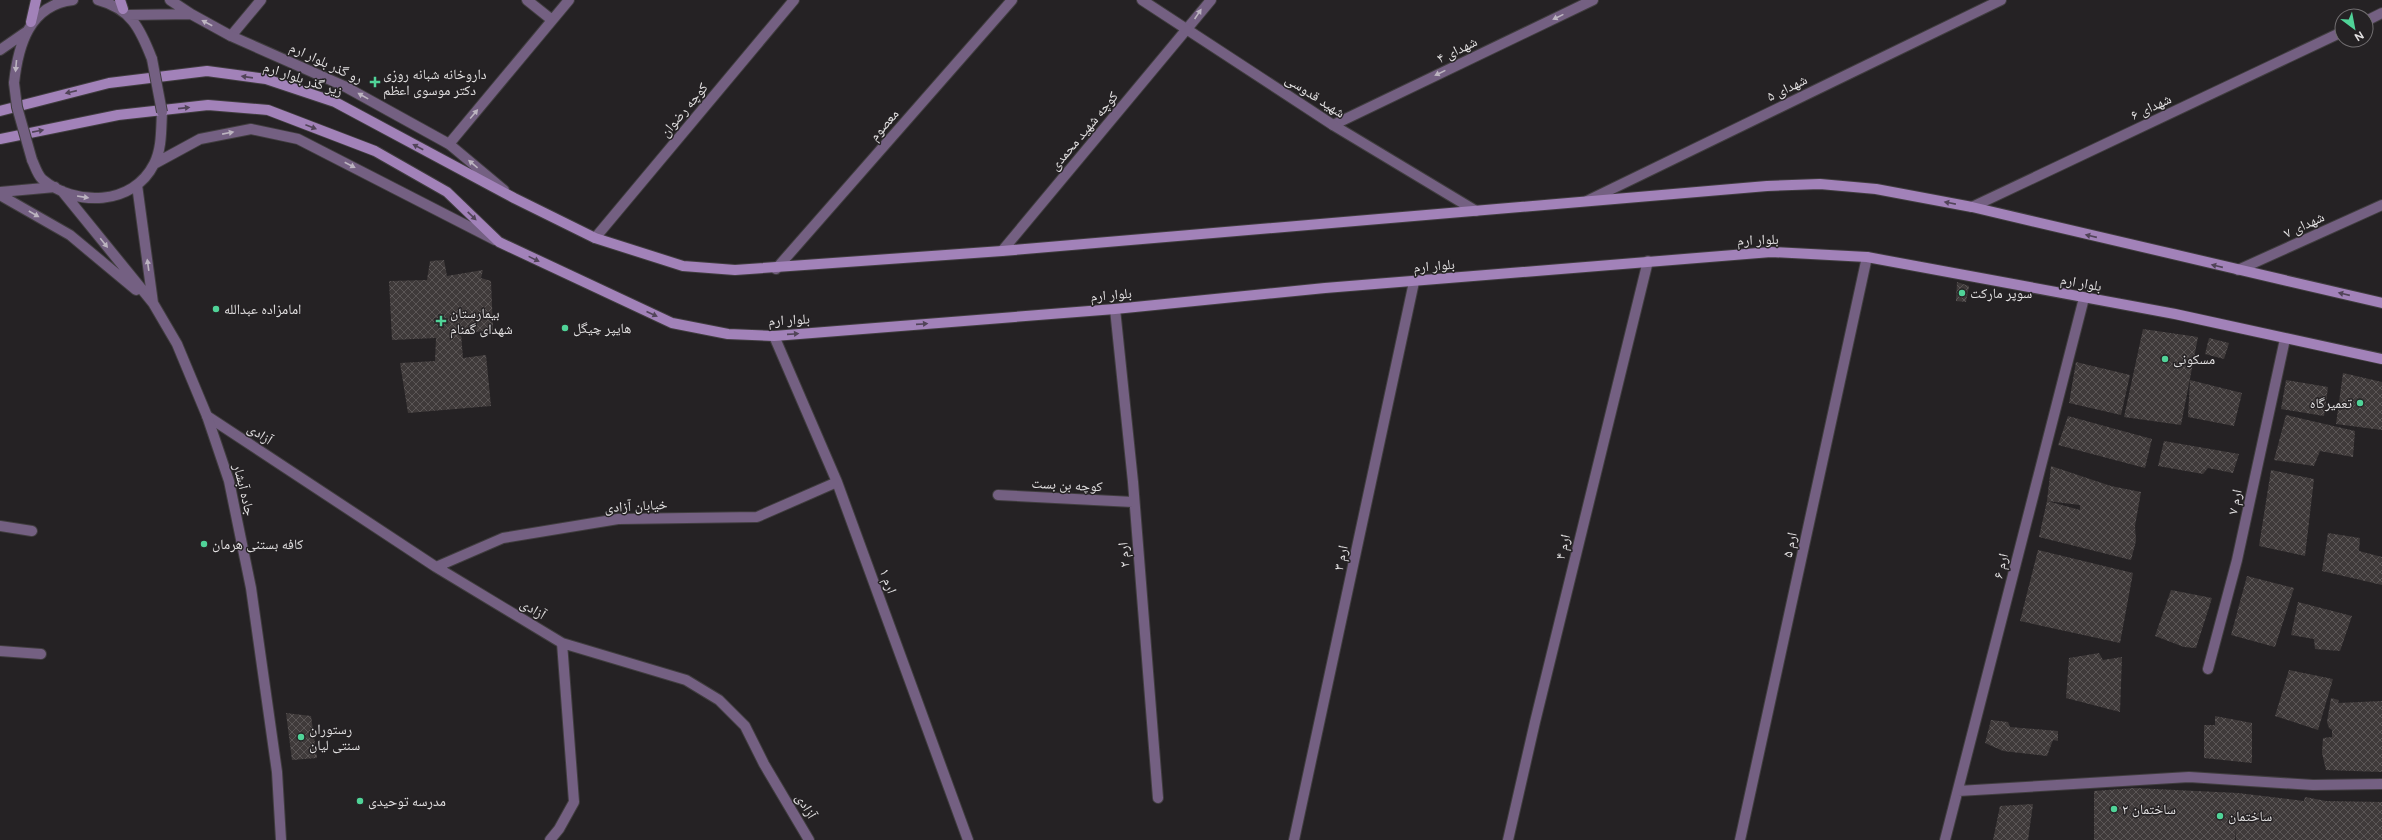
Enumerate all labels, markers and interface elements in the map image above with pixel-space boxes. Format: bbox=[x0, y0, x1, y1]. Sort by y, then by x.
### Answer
north arrow bbox=[2334, 8, 2374, 48]
one-way arrow bbox=[1194, 9, 1202, 19]
one-way arrow bbox=[1552, 14, 1563, 20]
one-way arrow bbox=[201, 19, 213, 26]
text: N bbox=[2352, 28, 2366, 44]
street label: شهدای ۴ bbox=[1434, 33, 1480, 67]
street label: رو گذر بلوار ارم bbox=[286, 39, 365, 88]
street label: زیر گذر بلوار ارم bbox=[261, 58, 345, 101]
one-way arrow bbox=[12, 60, 19, 72]
place label: داروخانه شبانه روزی دکتر موسوی اعظم bbox=[383, 66, 487, 100]
street label: شهید قدوسی bbox=[1282, 70, 1348, 122]
one-way arrow bbox=[1435, 70, 1446, 76]
street label: شهدای ۵ bbox=[1764, 71, 1810, 105]
one-way arrow bbox=[240, 74, 253, 80]
marker: داروخانه شبانه روزی دکتر موسوی اعظم bbox=[370, 77, 380, 87]
street label: کوچه رضوان bbox=[656, 79, 712, 141]
street label: کوچه شهید محمدی bbox=[1046, 88, 1122, 174]
one-way arrow bbox=[65, 89, 77, 95]
street label: شهدای ۶ bbox=[2128, 90, 2174, 124]
one-way arrow bbox=[357, 93, 369, 99]
one-way arrow bbox=[178, 105, 190, 111]
street label: معصوم bbox=[866, 106, 903, 145]
one-way arrow bbox=[470, 109, 479, 119]
one-way arrow bbox=[305, 124, 317, 130]
one-way arrow bbox=[32, 128, 44, 134]
one-way arrow bbox=[222, 130, 234, 136]
one-way arrow bbox=[412, 143, 423, 150]
one-way arrow bbox=[468, 159, 478, 169]
one-way arrow bbox=[345, 162, 356, 168]
one-way arrow bbox=[77, 194, 89, 200]
one-way arrow bbox=[1944, 200, 1957, 206]
street label: شهدای ۷ bbox=[2281, 208, 2327, 242]
one-way arrow bbox=[28, 211, 40, 218]
one-way arrow bbox=[467, 211, 477, 221]
street label: بلوار ارم bbox=[1737, 231, 1779, 250]
one-way arrow bbox=[2084, 232, 2097, 238]
one-way arrow bbox=[100, 238, 108, 249]
one-way arrow bbox=[528, 256, 540, 262]
street label: بلوار ارم bbox=[1413, 256, 1456, 277]
one-way arrow bbox=[145, 259, 151, 271]
one-way arrow bbox=[2211, 262, 2223, 268]
street label: بلوار ارم bbox=[2059, 271, 2103, 296]
street label: بلوار ارم bbox=[1090, 285, 1133, 306]
place label: سوپر مارکت bbox=[1970, 285, 2032, 302]
marker: سوپر مارکت bbox=[1957, 288, 1967, 298]
one-way arrow bbox=[2338, 291, 2350, 297]
place label: امامزاده عبدالله bbox=[224, 301, 301, 318]
marker: امامزاده عبدالله bbox=[211, 304, 221, 314]
place label: بیمارستان شهدای گمنام bbox=[450, 305, 513, 339]
street label: بلوار ارم bbox=[768, 310, 810, 331]
one-way arrow bbox=[646, 311, 657, 317]
marker: بیمارستان شهدای گمنام bbox=[435, 315, 447, 327]
place label: هایپر چیگل bbox=[573, 320, 631, 337]
one-way arrow bbox=[916, 321, 928, 328]
marker: هایپر چیگل bbox=[560, 323, 570, 333]
one-way arrow bbox=[787, 331, 799, 338]
place label: مسکونی bbox=[2173, 351, 2215, 368]
marker: مسکونی bbox=[2160, 354, 2170, 364]
place label: تعمیرگاه bbox=[2310, 395, 2352, 412]
marker: تعمیرگاه bbox=[2355, 398, 2365, 408]
street label: آزادی bbox=[244, 420, 276, 449]
street label: جاده آبشار bbox=[229, 461, 259, 518]
street label: کوچه بن بست bbox=[1031, 475, 1103, 495]
street label: ارم ۷ bbox=[2224, 488, 2247, 516]
street label: خیابان آزادی bbox=[604, 496, 668, 516]
street label: ارم ۵ bbox=[1779, 531, 1802, 559]
street label: ارم ۴ bbox=[1552, 533, 1575, 562]
place label: کافه بستنی هرمان bbox=[212, 536, 303, 553]
marker: کافه بستنی هرمان bbox=[199, 539, 209, 549]
street label: ارم ۲ bbox=[1114, 542, 1135, 568]
street label: ارم ۳ bbox=[1330, 544, 1353, 572]
street label: ارم ۶ bbox=[1990, 552, 2013, 581]
street label: ارم ۱ bbox=[875, 566, 900, 596]
street label: آزادی bbox=[517, 595, 549, 623]
place label: رستوران سنتی لیان bbox=[309, 721, 360, 754]
marker: رستوران سنتی لیان bbox=[296, 732, 306, 742]
street label: آزادی bbox=[792, 790, 820, 822]
place label: مدرسه توحیدی bbox=[368, 793, 446, 810]
marker: مدرسه توحیدی bbox=[355, 796, 365, 806]
place label: ساختمان ۲ bbox=[2122, 801, 2176, 818]
marker: ساختمان ۲ bbox=[2109, 804, 2119, 814]
place label: ساختمان bbox=[2228, 808, 2272, 825]
marker: ساختمان bbox=[2215, 811, 2225, 821]

